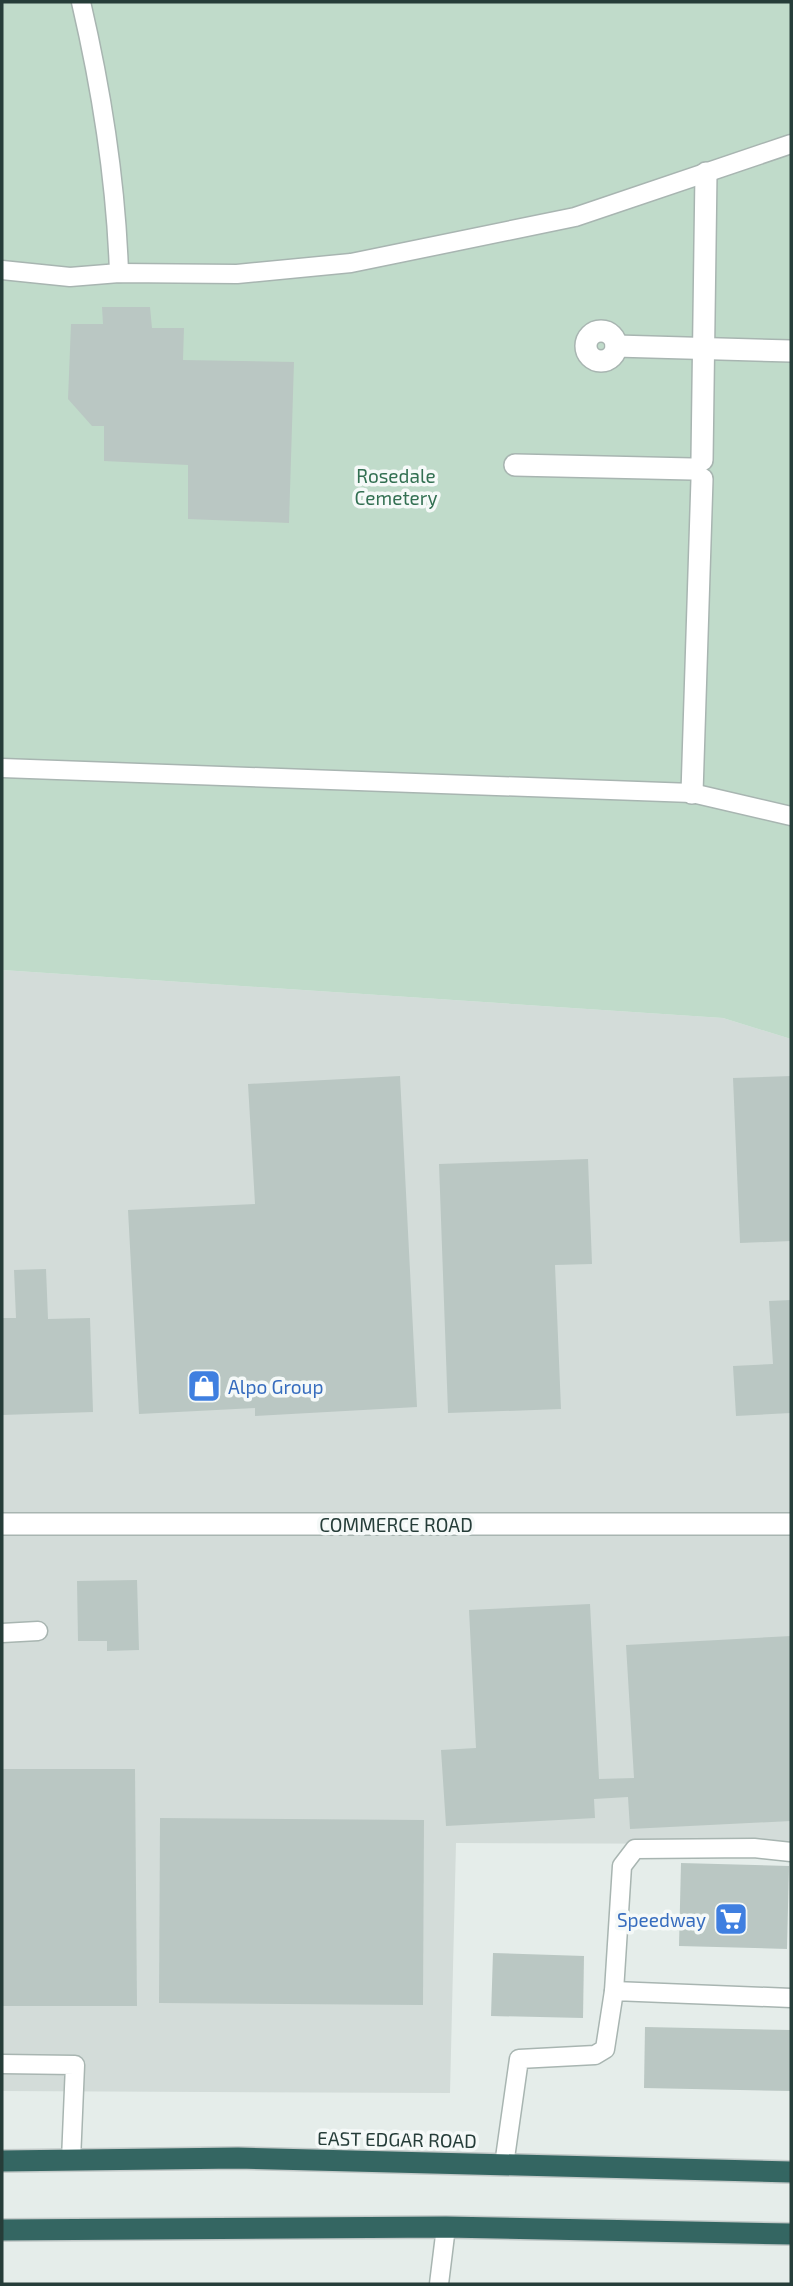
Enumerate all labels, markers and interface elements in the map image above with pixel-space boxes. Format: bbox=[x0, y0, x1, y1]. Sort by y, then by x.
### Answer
park label: Rosedale Cemetery bbox=[355, 464, 438, 509]
shop icon: Alpo Group bbox=[185, 1367, 223, 1405]
place label: Alpo Group bbox=[228, 1375, 323, 1398]
street label: COMMERCE ROAD bbox=[319, 1513, 473, 1536]
supermarket icon: Speedway bbox=[712, 1900, 750, 1938]
place label: Speedway bbox=[617, 1908, 706, 1931]
street label: EAST EDGAR ROAD bbox=[317, 2126, 477, 2152]

